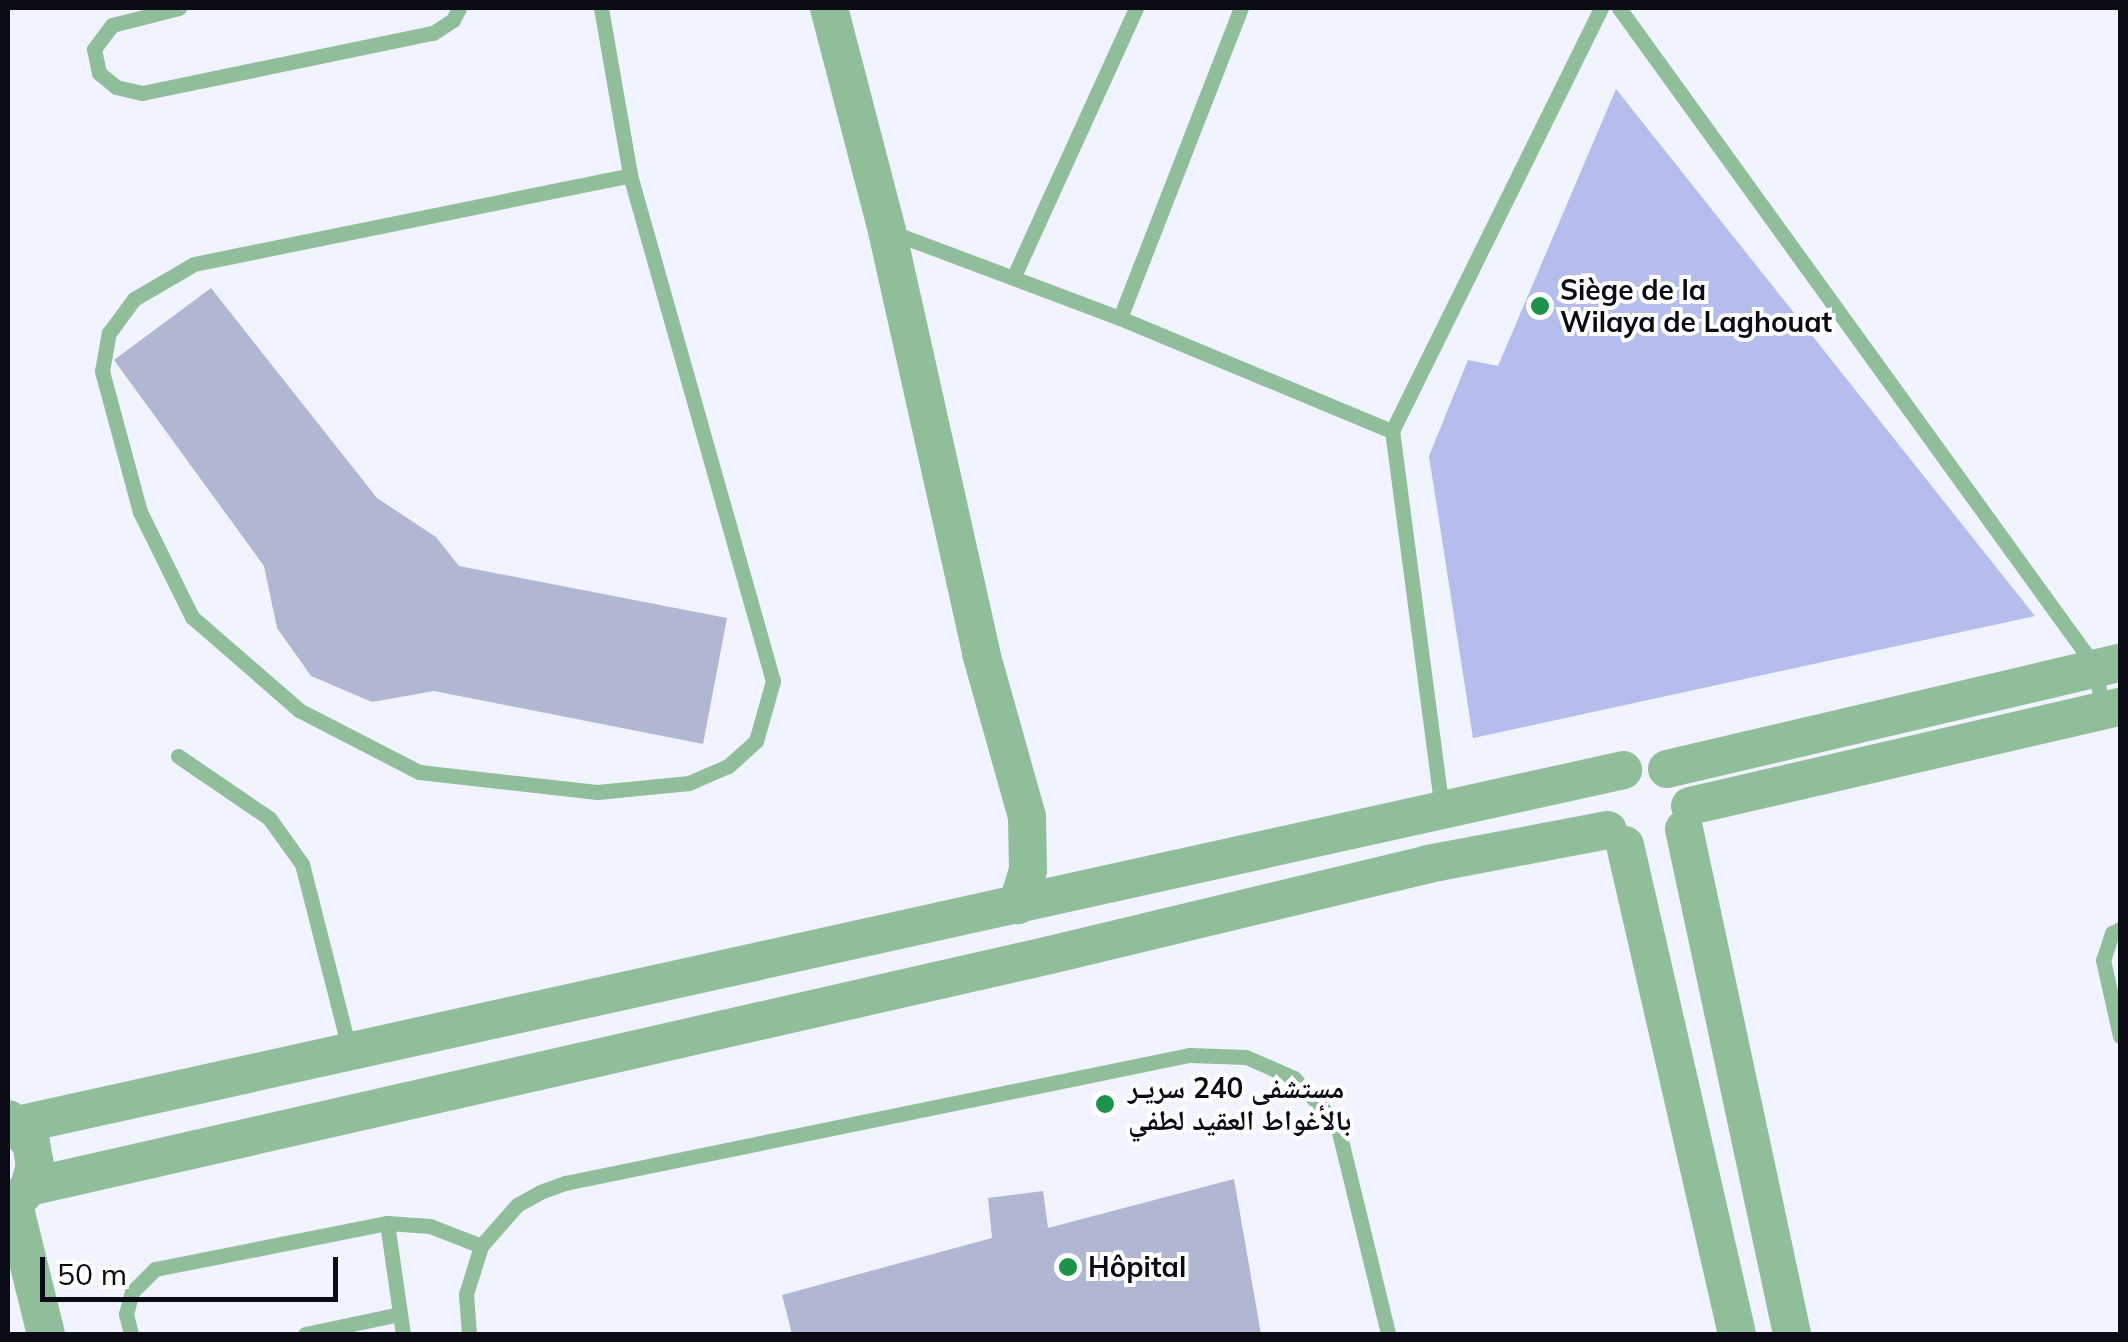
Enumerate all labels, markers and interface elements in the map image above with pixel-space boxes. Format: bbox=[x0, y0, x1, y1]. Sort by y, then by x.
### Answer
place label: Siège de la Wilaya de Laghouat bbox=[1560, 273, 1832, 339]
marker: Siège de la Wilaya de Laghouat bbox=[1529, 295, 1551, 317]
place label: مستشفى 240 سريـر بالأغواط العقيد لطفي bbox=[1128, 1071, 1351, 1137]
marker: مستشفى 240 سريـر بالأغواط العقيد لطفي bbox=[1092, 1091, 1118, 1117]
scale bar bbox=[45, 1237, 342, 1299]
place label: Hôpital bbox=[1088, 1250, 1186, 1284]
text: 50 m bbox=[57, 1255, 127, 1293]
marker: Hôpital bbox=[1057, 1256, 1079, 1278]

